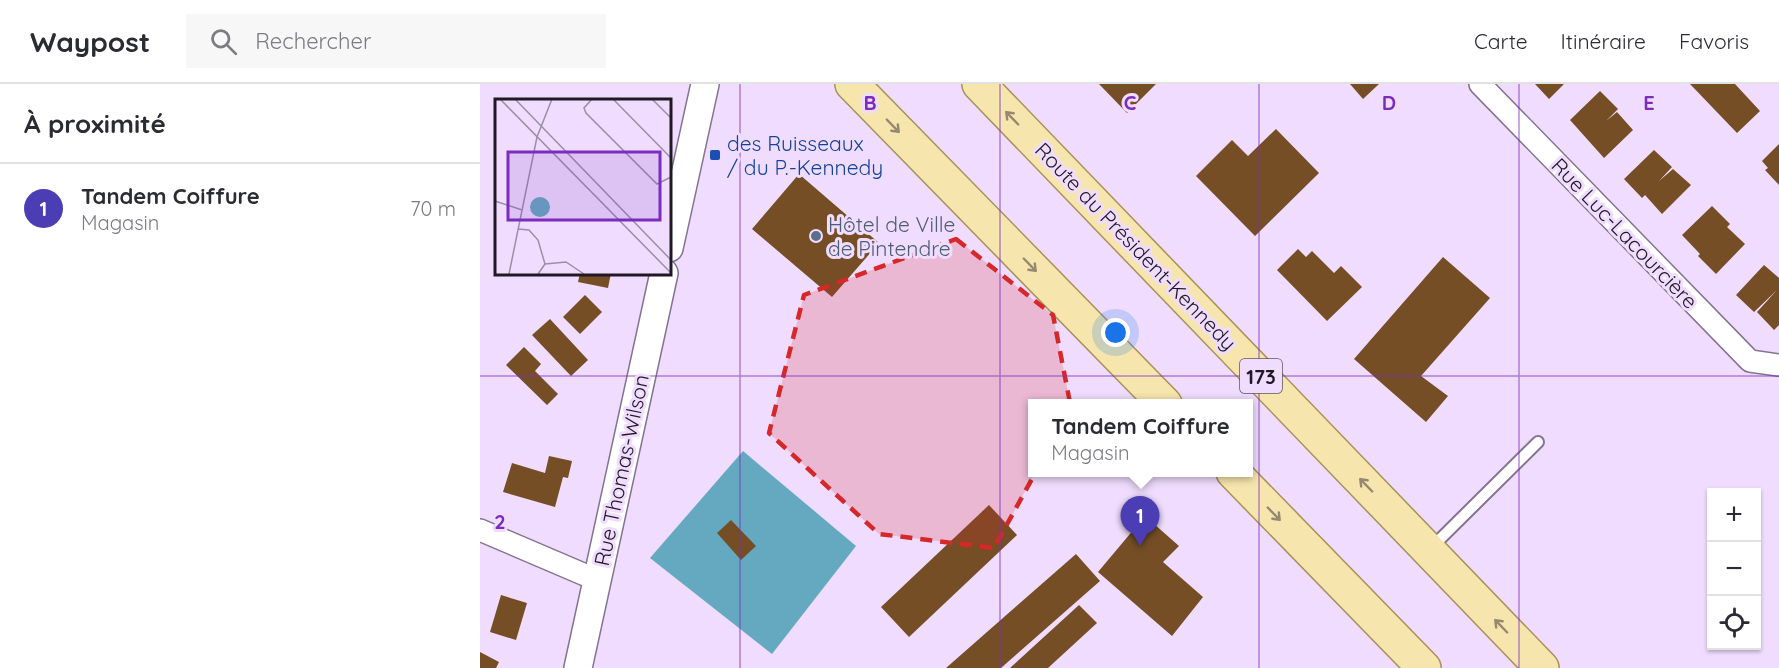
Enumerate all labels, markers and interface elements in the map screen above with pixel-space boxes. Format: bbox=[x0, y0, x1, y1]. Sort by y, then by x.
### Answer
search box bbox=[186, 14, 606, 68]
text: Waypost bbox=[30, 24, 150, 59]
icon: search bbox=[207, 25, 240, 58]
text: Rechercher bbox=[255, 27, 371, 55]
text: Carte bbox=[1474, 28, 1528, 54]
text: Itinéraire bbox=[1561, 28, 1646, 54]
text: Favoris bbox=[1679, 28, 1749, 54]
text: B bbox=[863, 90, 877, 115]
text: C bbox=[1124, 90, 1137, 115]
text: D bbox=[1382, 90, 1396, 115]
text: E bbox=[1643, 90, 1655, 115]
inset map bbox=[495, 99, 670, 274]
text: À proximité bbox=[24, 107, 166, 140]
one-way arrow bbox=[1005, 111, 1020, 126]
one-way arrow bbox=[886, 118, 901, 133]
place label: des Ruisseaux / du P.-Kennedy bbox=[727, 130, 883, 180]
street label: Route du Président-Kennedy bbox=[1030, 137, 1242, 355]
marker: des Ruisseaux / du P.-Kennedy bbox=[708, 148, 722, 162]
street label: Rue Luc-Lacourcière bbox=[1546, 152, 1704, 314]
text: Tandem Coiffure bbox=[81, 182, 260, 210]
text: 1 bbox=[40, 196, 47, 221]
text: 70 m bbox=[410, 196, 456, 221]
text: Magasin bbox=[81, 210, 159, 235]
place label: Hôtel de Ville de Pintendre bbox=[828, 211, 955, 261]
marker: Hôtel de Ville de Pintendre bbox=[809, 229, 823, 243]
one-way arrow bbox=[1022, 258, 1037, 273]
your location bbox=[1101, 318, 1130, 347]
road number: 173 bbox=[1240, 359, 1282, 393]
street label: Rue Thomas-Wilson bbox=[588, 372, 654, 568]
popup bbox=[1028, 399, 1253, 477]
text: Tandem Coiffure bbox=[1051, 412, 1230, 440]
text: Magasin bbox=[1051, 440, 1130, 465]
one-way arrow bbox=[1359, 478, 1373, 493]
map controls bbox=[1707, 488, 1761, 650]
button: + bbox=[1707, 488, 1761, 542]
pin: 1 bbox=[1120, 496, 1160, 546]
one-way arrow bbox=[1266, 507, 1281, 522]
text: 2 bbox=[494, 509, 506, 534]
button: − bbox=[1707, 542, 1761, 596]
button: locate bbox=[1707, 596, 1761, 650]
one-way arrow bbox=[1494, 618, 1509, 633]

